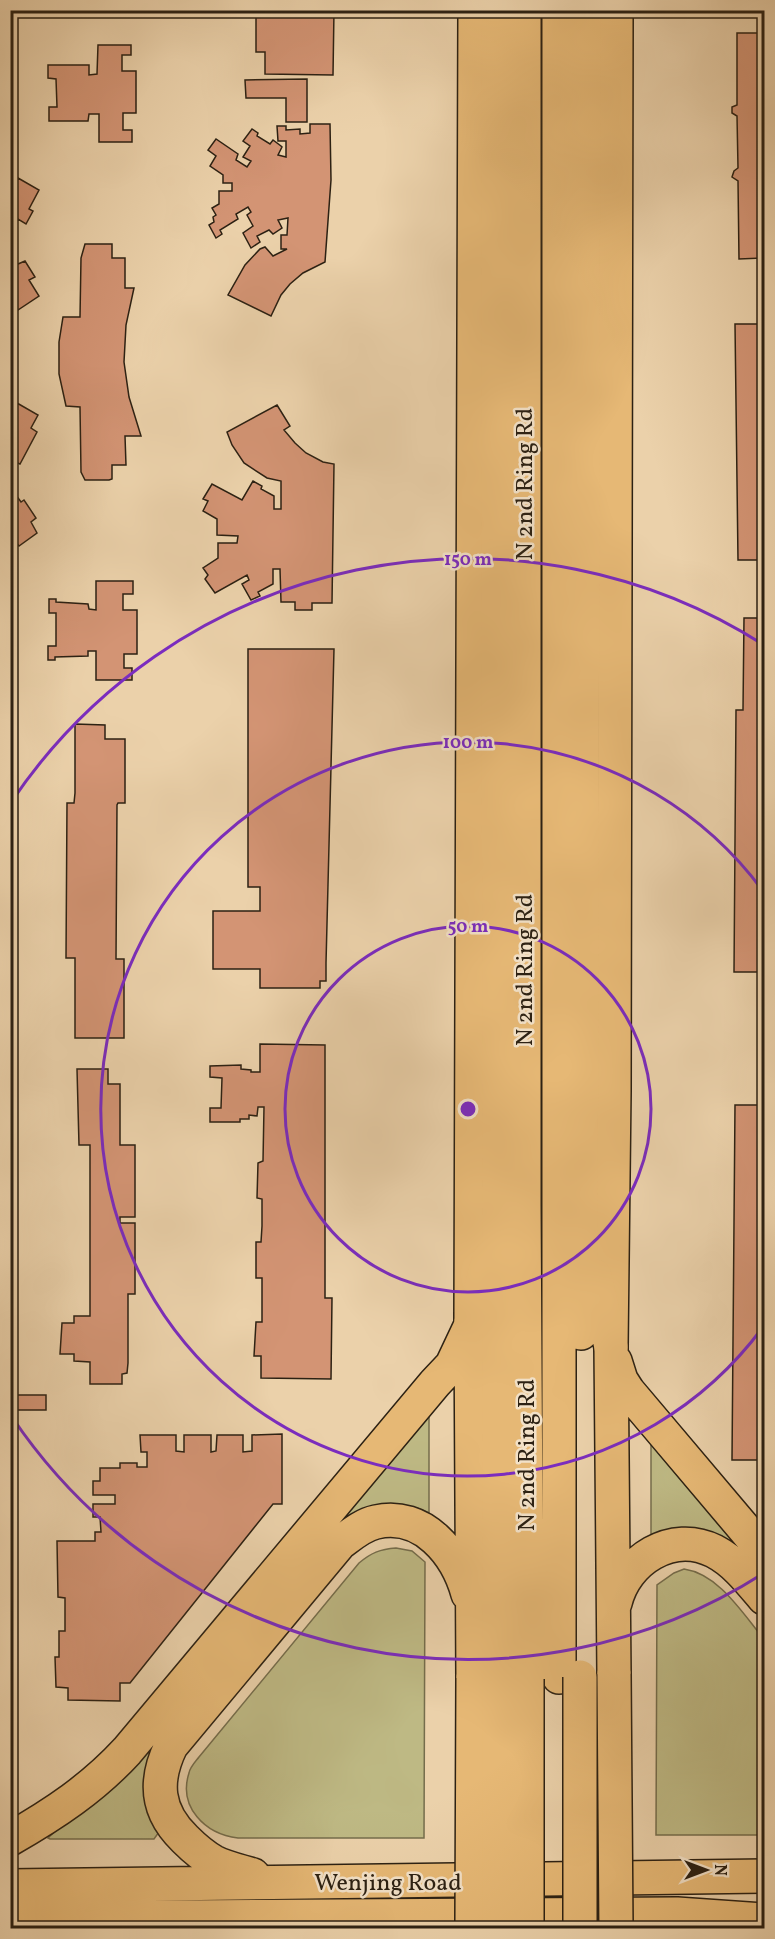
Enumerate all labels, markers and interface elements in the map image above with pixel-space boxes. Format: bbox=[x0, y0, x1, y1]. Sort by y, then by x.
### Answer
street label: N 2nd Ring Rd bbox=[509, 408, 543, 560]
text: 150 m bbox=[444, 548, 492, 573]
text: 100 m bbox=[443, 731, 493, 756]
street label: N 2nd Ring Rd bbox=[509, 894, 543, 1046]
text: 50 m bbox=[448, 915, 488, 940]
centre of rings bbox=[458, 1099, 478, 1119]
street label: N 2nd Ring Rd bbox=[511, 1379, 545, 1531]
north arrow bbox=[676, 1840, 736, 1900]
text: N bbox=[708, 1864, 730, 1876]
street label: Wenjing Road bbox=[314, 1867, 462, 1901]

